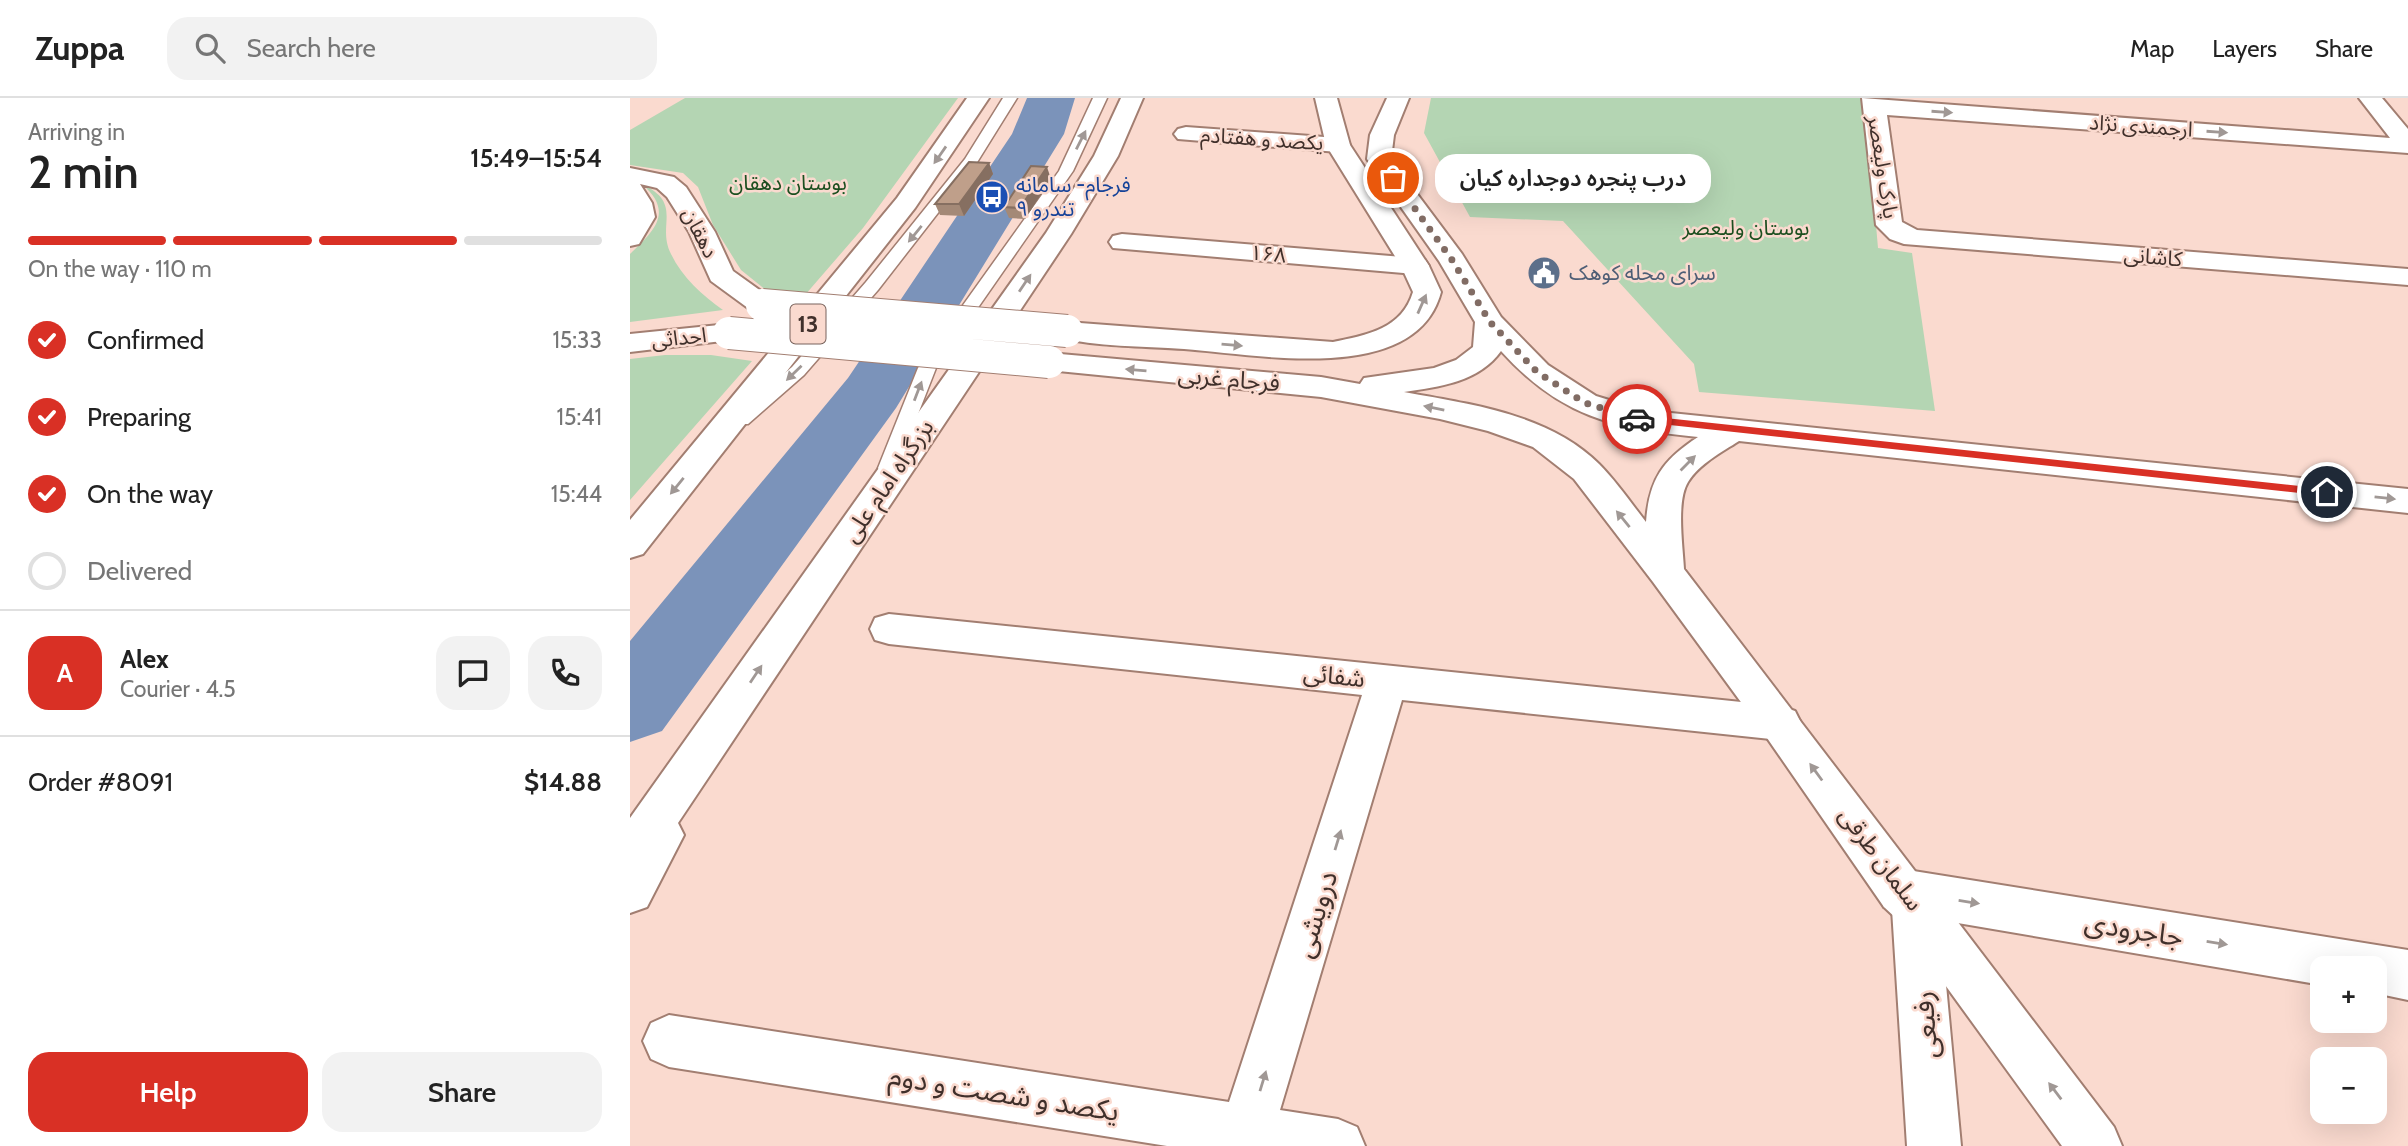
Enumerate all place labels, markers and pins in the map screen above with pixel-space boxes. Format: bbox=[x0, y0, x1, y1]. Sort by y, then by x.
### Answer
pin bbox=[1363, 148, 1423, 208]
callout: درب پنجره دوجداره کیان bbox=[1435, 154, 1712, 202]
place label: فرجام- سامانه ۹ تندرو bbox=[1016, 172, 1131, 221]
bus stop icon: فرجام- سامانه ۹ تندرو bbox=[973, 178, 1011, 216]
public building icon: سرای محله کوهک bbox=[1525, 254, 1563, 292]
place label: سرای محله کوهک bbox=[1569, 260, 1716, 285]
pin bbox=[2297, 462, 2357, 522]

